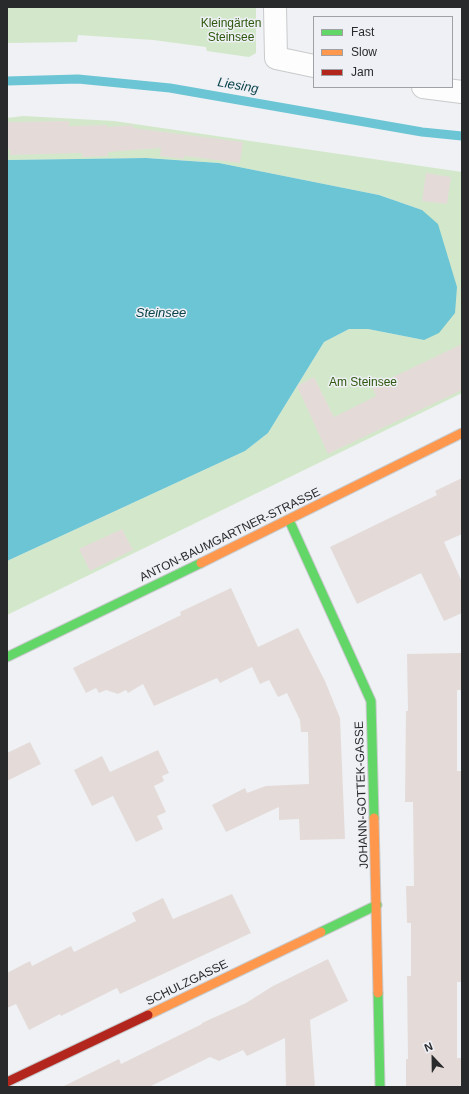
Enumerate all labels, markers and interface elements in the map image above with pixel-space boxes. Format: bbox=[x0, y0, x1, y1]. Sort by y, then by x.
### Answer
legend bbox=[313, 16, 453, 88]
park label: Kleingärten Steinsee bbox=[201, 17, 261, 45]
text: Fast bbox=[351, 25, 374, 39]
text: Slow bbox=[351, 45, 377, 59]
text: Jam bbox=[351, 65, 374, 79]
water label: Liesing bbox=[216, 75, 260, 97]
water label: Steinsee bbox=[136, 305, 186, 321]
park label: Am Steinsee bbox=[329, 376, 397, 390]
street label: ANTON-BAUMGARTNER-STRASSE bbox=[137, 485, 323, 585]
street label: JOHANN-GOTTEK-GASSE bbox=[352, 721, 372, 869]
street label: SCHULZGASSE bbox=[144, 957, 230, 1009]
north arrow bbox=[413, 1038, 453, 1078]
text: N bbox=[423, 1040, 434, 1054]

